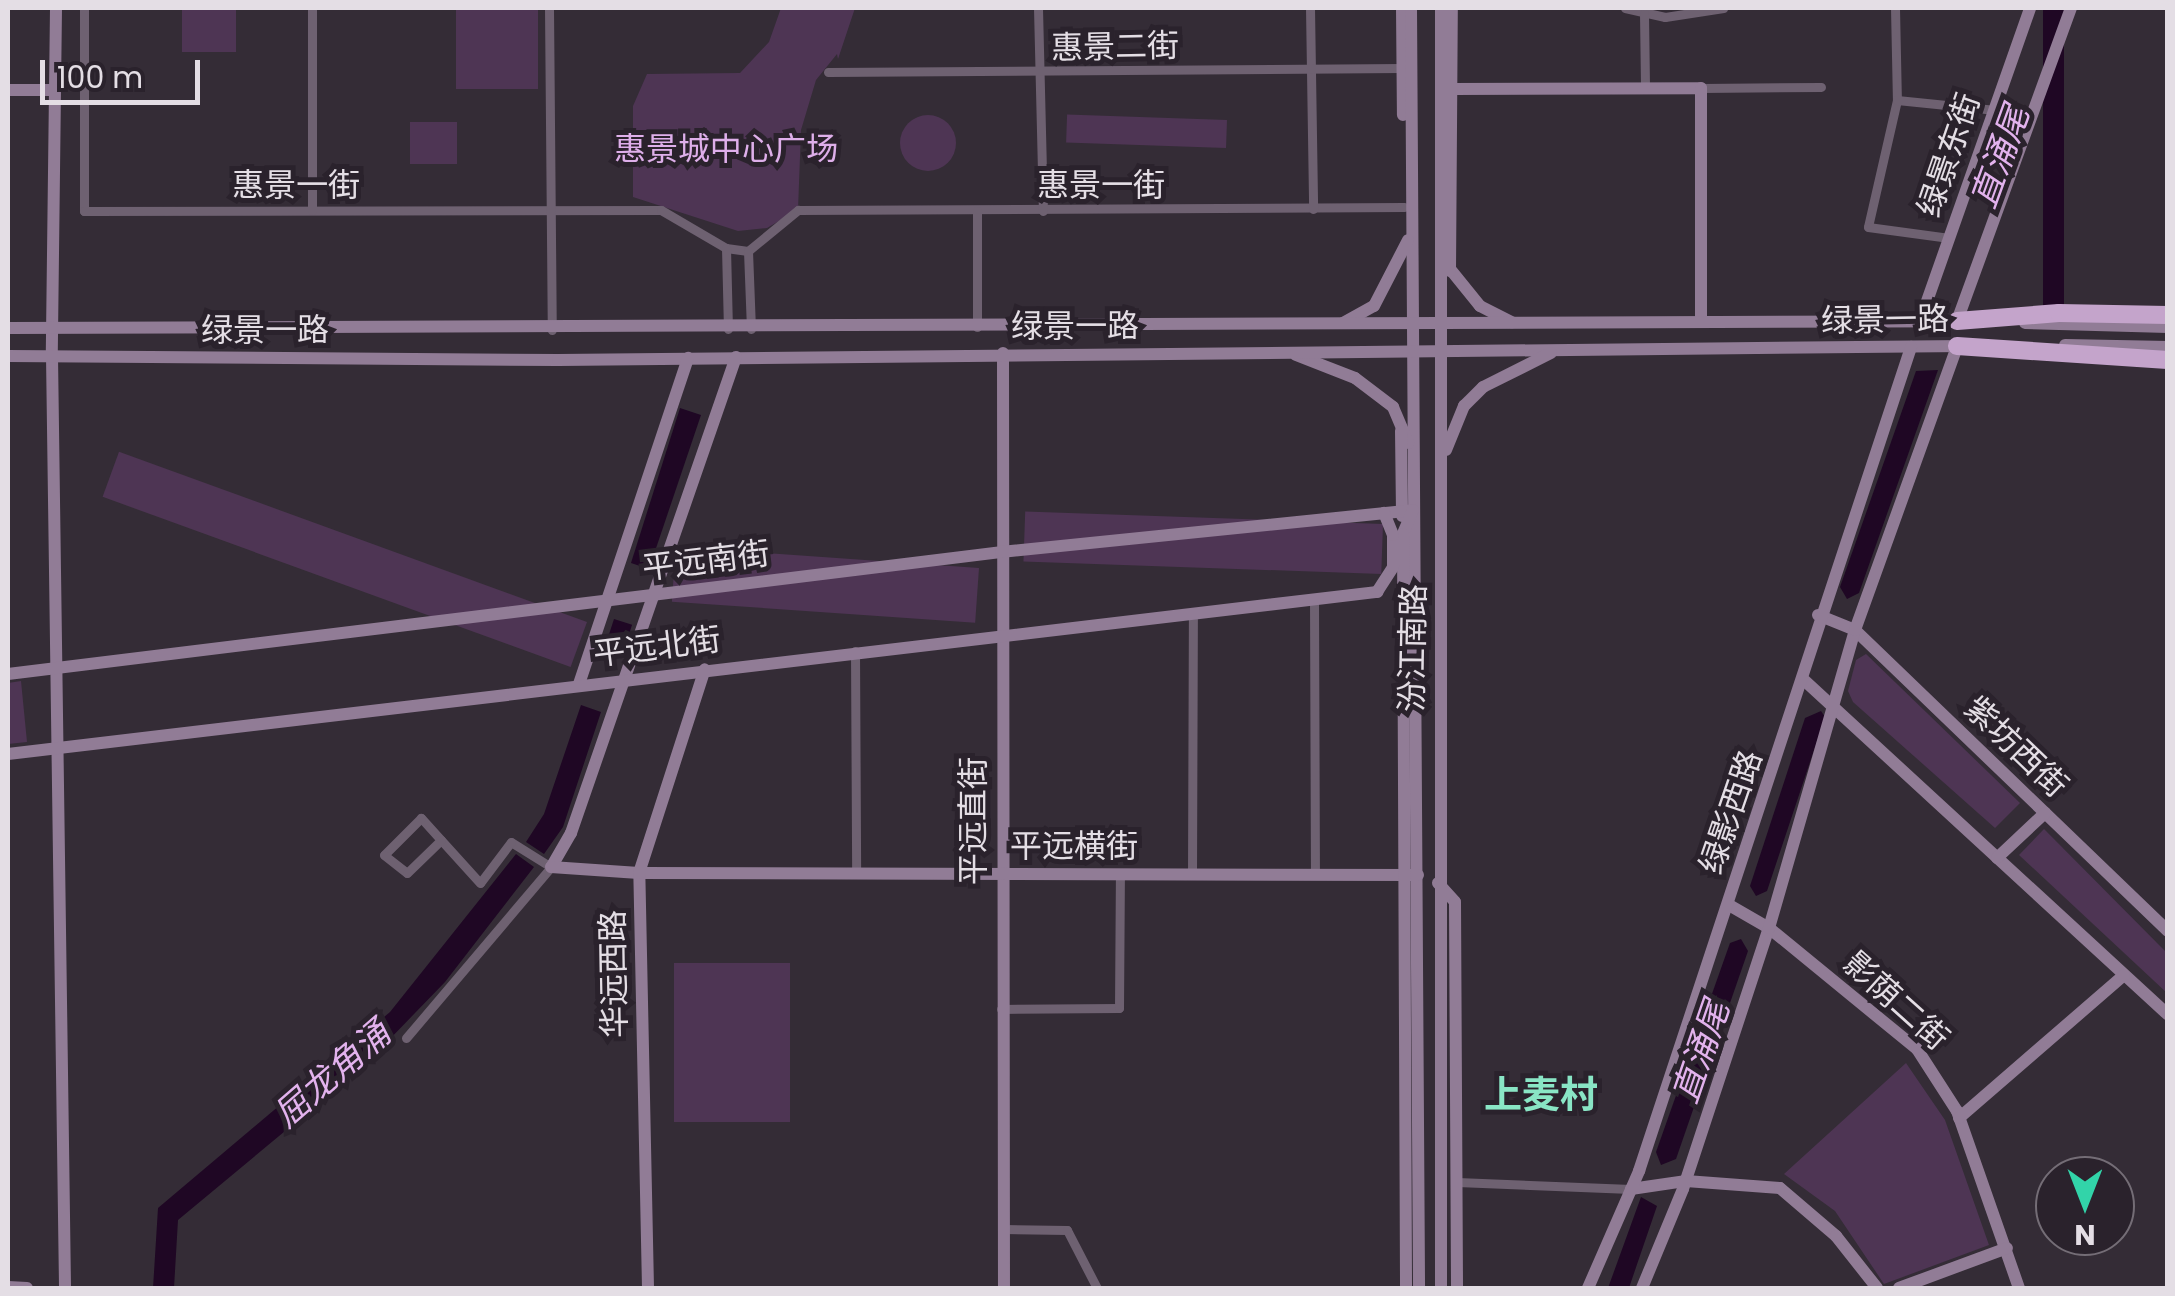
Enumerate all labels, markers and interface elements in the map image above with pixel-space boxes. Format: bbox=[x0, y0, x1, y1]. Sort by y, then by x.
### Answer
street label: 惠景二街 bbox=[1051, 27, 1179, 67]
scale bar bbox=[45, 40, 205, 102]
text: 100 m bbox=[57, 56, 143, 99]
street label: 绿景东街 bbox=[1910, 88, 1988, 222]
water label: 直涌尾 bbox=[1962, 100, 2038, 214]
park label: 惠景城中心广场 bbox=[614, 130, 838, 168]
street label: 惠景一街 bbox=[232, 166, 360, 204]
street label: 惠景一街 bbox=[1037, 166, 1165, 204]
street label: 绿景一路 bbox=[1821, 300, 1949, 340]
street label: 绿景一路 bbox=[1011, 307, 1139, 345]
street label: 绿景一路 bbox=[201, 311, 329, 349]
street label: 平远南街 bbox=[640, 534, 772, 588]
street label: 汾江南路 bbox=[1393, 584, 1433, 712]
street label: 平远北街 bbox=[591, 620, 723, 674]
street label: 紫坊西街 bbox=[1957, 689, 2075, 805]
street label: 绿影西路 bbox=[1692, 745, 1770, 879]
street label: 平远直街 bbox=[954, 757, 992, 885]
street label: 平远横街 bbox=[1010, 827, 1138, 865]
street label: 华远西路 bbox=[594, 910, 634, 1038]
street label: 影荫二街 bbox=[1836, 944, 1956, 1058]
water label: 直涌尾 bbox=[1664, 996, 1738, 1108]
water label: 屈龙角涌 bbox=[265, 1012, 399, 1136]
district label: 上麦村 bbox=[1484, 1072, 1598, 1118]
north arrow bbox=[2035, 1156, 2135, 1256]
text: N bbox=[2074, 1215, 2096, 1254]

